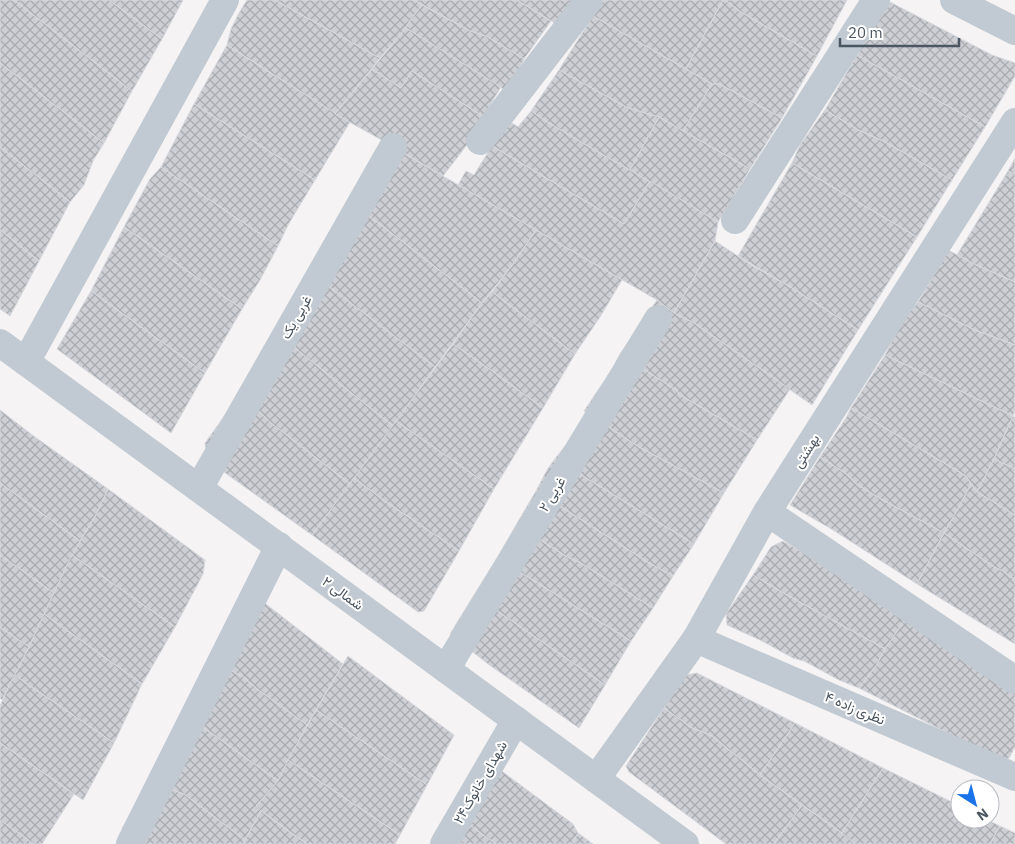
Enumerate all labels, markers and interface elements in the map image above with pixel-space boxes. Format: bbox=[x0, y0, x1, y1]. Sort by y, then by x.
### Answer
scale bar bbox=[840, 15, 959, 47]
text: 20 m bbox=[848, 23, 883, 42]
street label: غربی یک bbox=[276, 292, 316, 342]
street label: بهشتی bbox=[789, 431, 823, 471]
street label: ۲ غربی bbox=[535, 473, 569, 515]
street label: شمالی ۲ bbox=[319, 572, 367, 614]
street label: نظری زاده ۴ bbox=[822, 687, 888, 729]
street label: شهدای خانوک۲۴ bbox=[449, 737, 511, 827]
north arrow bbox=[950, 779, 1000, 829]
text: N bbox=[973, 804, 992, 825]

